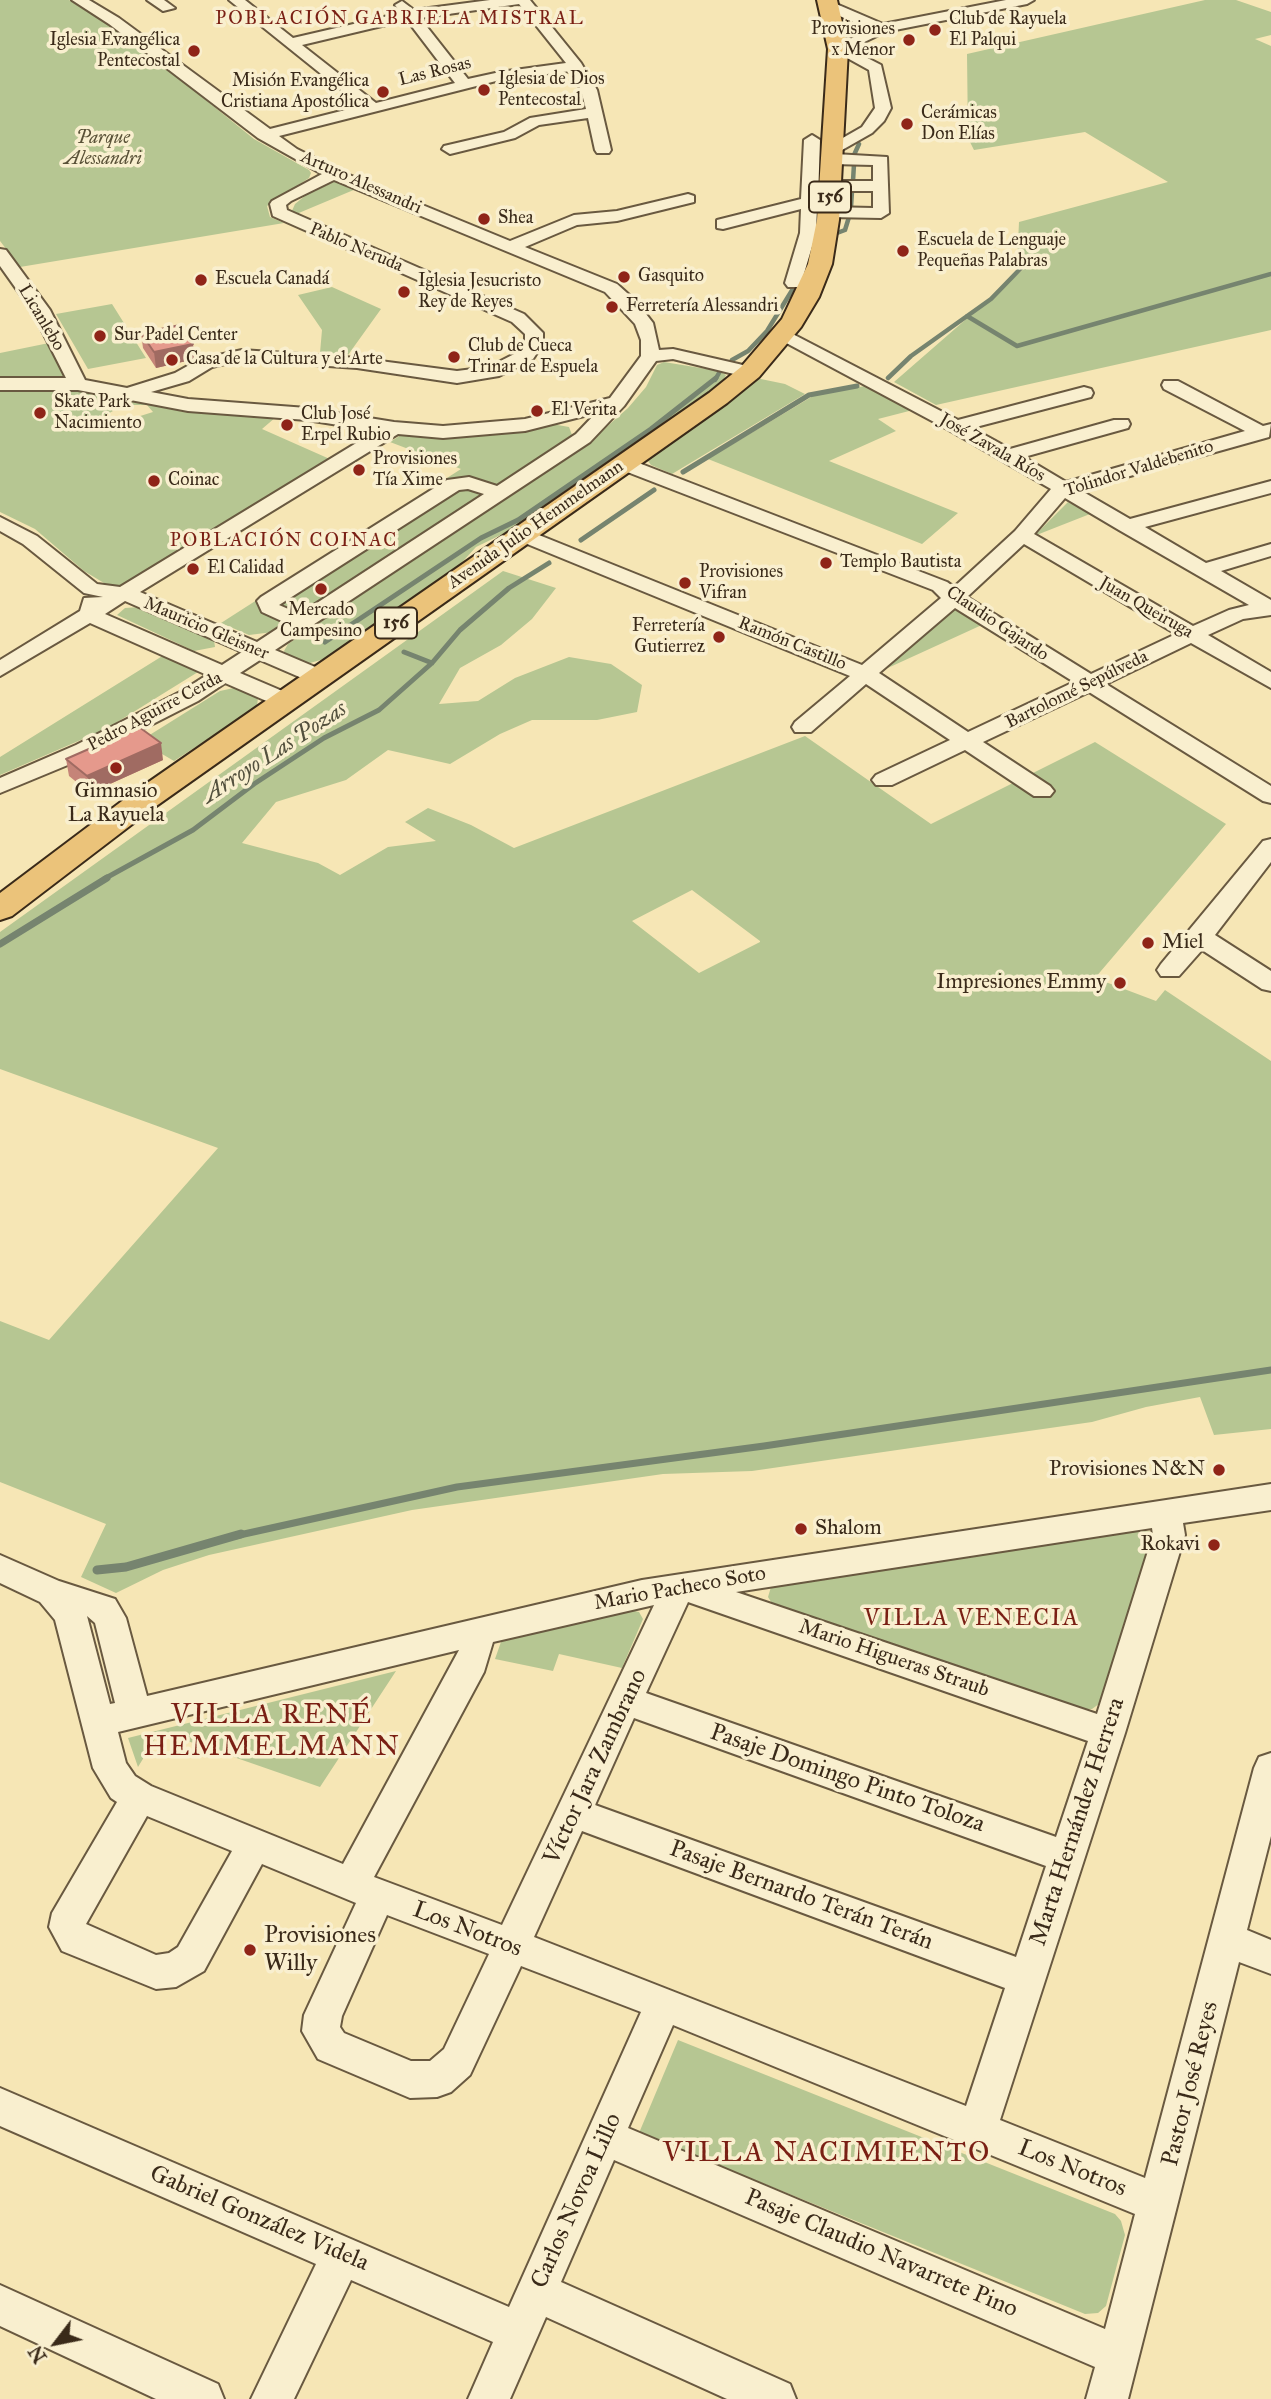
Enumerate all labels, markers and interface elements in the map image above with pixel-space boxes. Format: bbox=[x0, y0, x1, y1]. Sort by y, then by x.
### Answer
district label: POBLACIÓN GABRIELA MISTRAL bbox=[219, 8, 581, 30]
place label: Club de Rayuela El Palqui bbox=[949, 9, 1067, 52]
place label: Provisiones x Menor bbox=[811, 19, 895, 61]
marker: Club de Rayuela El Palqui bbox=[927, 22, 943, 38]
place label: Iglesia Evangélica Pentecostal bbox=[49, 30, 180, 72]
marker: Provisiones x Menor bbox=[901, 32, 917, 48]
marker: Iglesia Evangélica Pentecostal bbox=[186, 43, 202, 59]
street label: Las Rosas bbox=[397, 53, 473, 91]
place label: Iglesia de Dios Pentecostal bbox=[498, 69, 604, 112]
place label: Misión Evangélica Cristiana Apostólica bbox=[221, 71, 369, 114]
marker: Iglesia de Dios Pentecostal bbox=[476, 82, 492, 98]
marker: Misión Evangélica Cristiana Apostólica bbox=[375, 84, 391, 100]
place label: Cerámicas Don Elías bbox=[921, 103, 997, 146]
marker: Cerámicas Don Elías bbox=[899, 116, 915, 132]
park label: Parque Alessandri bbox=[64, 128, 142, 170]
street label: Arturo Alessandri bbox=[297, 147, 425, 219]
road number: 156 bbox=[809, 182, 851, 212]
place label: Shea bbox=[498, 208, 533, 230]
marker: Shea bbox=[476, 211, 492, 227]
street label: Pablo Neruda bbox=[306, 219, 406, 277]
place label: Escuela de Lenguaje Pequeñas Palabras bbox=[917, 230, 1066, 272]
marker: Escuela de Lenguaje Pequeñas Palabras bbox=[895, 243, 911, 259]
place label: Gasquito bbox=[638, 266, 704, 288]
place label: Escuela Canadá bbox=[215, 269, 329, 291]
marker: Gasquito bbox=[616, 269, 632, 285]
place label: Iglesia Jesucristo Rey de Reyes bbox=[418, 271, 541, 314]
marker: Escuela Canadá bbox=[193, 272, 209, 288]
street label: Licanlebo bbox=[13, 281, 69, 355]
marker: Iglesia Jesucristo Rey de Reyes bbox=[396, 284, 412, 300]
place label: Ferretería Alessandri bbox=[626, 296, 778, 318]
marker: Ferretería Alessandri bbox=[604, 299, 620, 315]
place label: Sur Padel Center bbox=[114, 325, 237, 347]
marker: Sur Padel Center bbox=[92, 328, 108, 344]
place label: Club de Cueca Trinar de Espuela bbox=[468, 336, 598, 378]
place label: Casa de la Cultura y el Arte bbox=[186, 349, 383, 371]
marker: Club de Cueca Trinar de Espuela bbox=[446, 349, 462, 365]
marker: Casa de la Cultura y el Arte bbox=[164, 352, 180, 368]
place label: Skate Park Nacimiento bbox=[54, 392, 142, 434]
place label: El Verita bbox=[551, 400, 617, 422]
marker: El Verita bbox=[529, 403, 545, 419]
place label: Club José Erpel Rubio bbox=[301, 404, 391, 446]
marker: Skate Park Nacimiento bbox=[32, 405, 48, 421]
street label: José Zavala Ríos bbox=[935, 409, 1049, 487]
marker: Club José Erpel Rubio bbox=[279, 417, 295, 433]
street label: Tolindor Valdebenito bbox=[1062, 436, 1216, 502]
place label: Provisiones Tía Xime bbox=[373, 449, 457, 491]
street label: Avenida Julio Hemmelmann bbox=[444, 456, 628, 594]
marker: Provisiones Tía Xime bbox=[351, 462, 367, 478]
place label: Coinac bbox=[168, 470, 219, 492]
marker: Coinac bbox=[146, 473, 162, 489]
district label: POBLACIÓN COINAC bbox=[172, 530, 396, 552]
place label: Templo Bautista bbox=[840, 552, 961, 574]
marker: Templo Bautista bbox=[818, 555, 834, 571]
place label: El Calidad bbox=[207, 558, 284, 580]
marker: El Calidad bbox=[185, 561, 201, 577]
place label: Provisiones Vifran bbox=[699, 562, 783, 604]
street label: Juan Queiruga bbox=[1095, 572, 1197, 644]
marker: Provisiones Vifran bbox=[677, 575, 693, 591]
marker: Mercado Campesino bbox=[313, 581, 329, 597]
street label: Claudio Gajardo bbox=[942, 582, 1052, 666]
street label: Mauricio Gleisner bbox=[140, 593, 272, 665]
place label: Mercado Campesino bbox=[280, 600, 362, 642]
road number: 156 bbox=[375, 608, 417, 638]
street label: Ramón Castillo bbox=[735, 612, 849, 676]
place label: Ferretería Gutierrez bbox=[632, 616, 705, 658]
marker: Ferretería Gutierrez bbox=[711, 629, 727, 645]
street label: Bartolomé Sepúlveda bbox=[1002, 646, 1152, 734]
street label: Pedro Aguirre Cerda bbox=[84, 667, 226, 757]
water label: Arroyo Las Pozas bbox=[198, 696, 352, 810]
marker: Gimnasio La Rayuela bbox=[108, 760, 124, 776]
place label: Gimnasio La Rayuela bbox=[68, 779, 164, 829]
place label: Miel bbox=[1162, 930, 1204, 956]
marker: Miel bbox=[1140, 935, 1156, 951]
place label: Impresiones Emmy bbox=[936, 970, 1106, 996]
marker: Impresiones Emmy bbox=[1112, 975, 1128, 991]
place label: Provisiones N&N bbox=[1049, 1457, 1205, 1483]
marker: Provisiones N&N bbox=[1211, 1462, 1227, 1478]
place label: Shalom bbox=[815, 1516, 882, 1542]
marker: Shalom bbox=[793, 1521, 809, 1537]
place label: Rokavi bbox=[1140, 1532, 1200, 1558]
marker: Rokavi bbox=[1206, 1537, 1222, 1553]
street label: Mario Pacheco Soto bbox=[592, 1561, 768, 1617]
district label: VILLA VENECIA bbox=[865, 1605, 1079, 1633]
street label: Mario Higueras Straub bbox=[795, 1615, 993, 1703]
street label: Víctor Jara Zambrano bbox=[538, 1665, 654, 1869]
street label: Marta Hernández Herrera bbox=[1024, 1694, 1132, 1950]
district label: VILLA RENÉ HEMMELMANN bbox=[144, 1699, 400, 1765]
street label: Pasaje Domingo Pinto Toloza bbox=[706, 1718, 988, 1840]
street label: Pasaje Bernardo Terán Terán bbox=[665, 1835, 937, 1957]
street label: Los Notros bbox=[408, 1896, 526, 1964]
place label: Provisiones Willy bbox=[264, 1922, 376, 1978]
marker: Provisiones Willy bbox=[242, 1942, 258, 1958]
street label: Pastor José Reyes bbox=[1157, 1999, 1225, 2169]
street label: Carlos Novoa Lillo bbox=[526, 2109, 628, 2293]
street label: Los Notros bbox=[1014, 2134, 1130, 2204]
district label: VILLA NACIMIENTO bbox=[665, 2137, 989, 2171]
street label: Gabriel González Videla bbox=[145, 2160, 373, 2278]
street label: Pasaje Claudio Navarrete Pino bbox=[740, 2183, 1022, 2325]
north arrow bbox=[21, 2308, 91, 2378]
text: N bbox=[24, 2341, 52, 2367]

